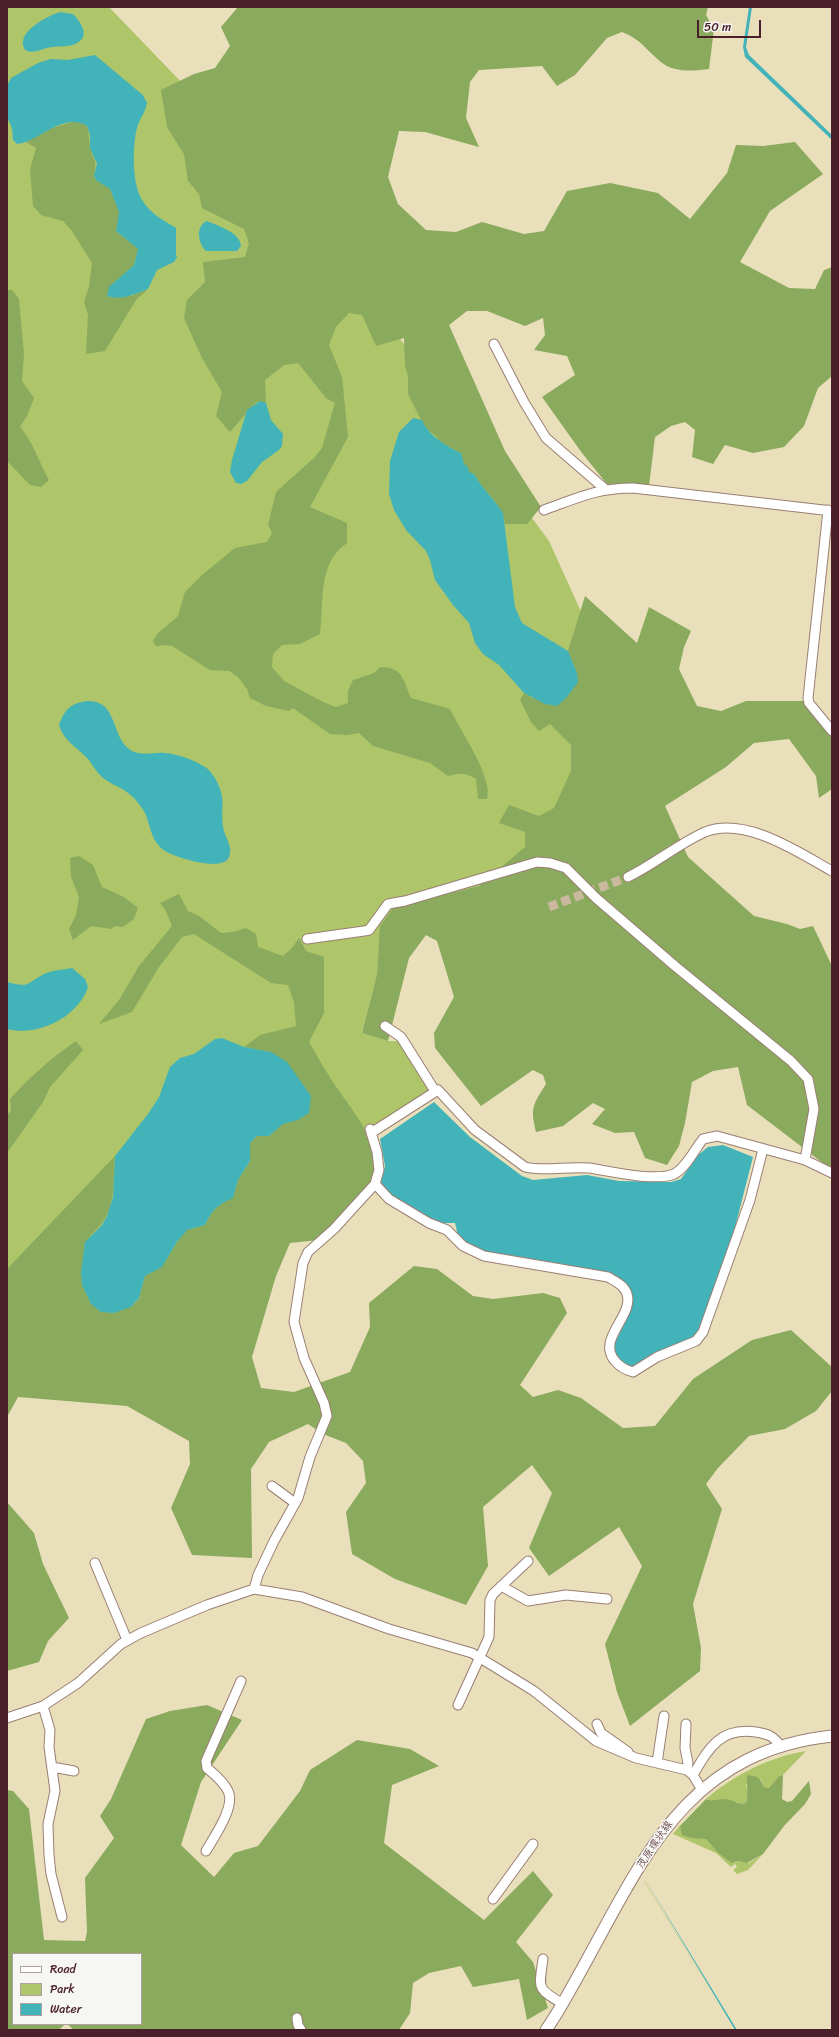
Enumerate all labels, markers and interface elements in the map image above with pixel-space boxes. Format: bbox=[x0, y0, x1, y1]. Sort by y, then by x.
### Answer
scale bar bbox=[699, 12, 763, 38]
text: 50 m bbox=[704, 16, 731, 38]
street label: 茂原環状線 bbox=[634, 1819, 676, 1871]
legend bbox=[12, 1953, 142, 2025]
text: Road bbox=[50, 1958, 76, 1980]
text: Park bbox=[50, 1978, 75, 2000]
text: Water bbox=[50, 1998, 82, 2020]

